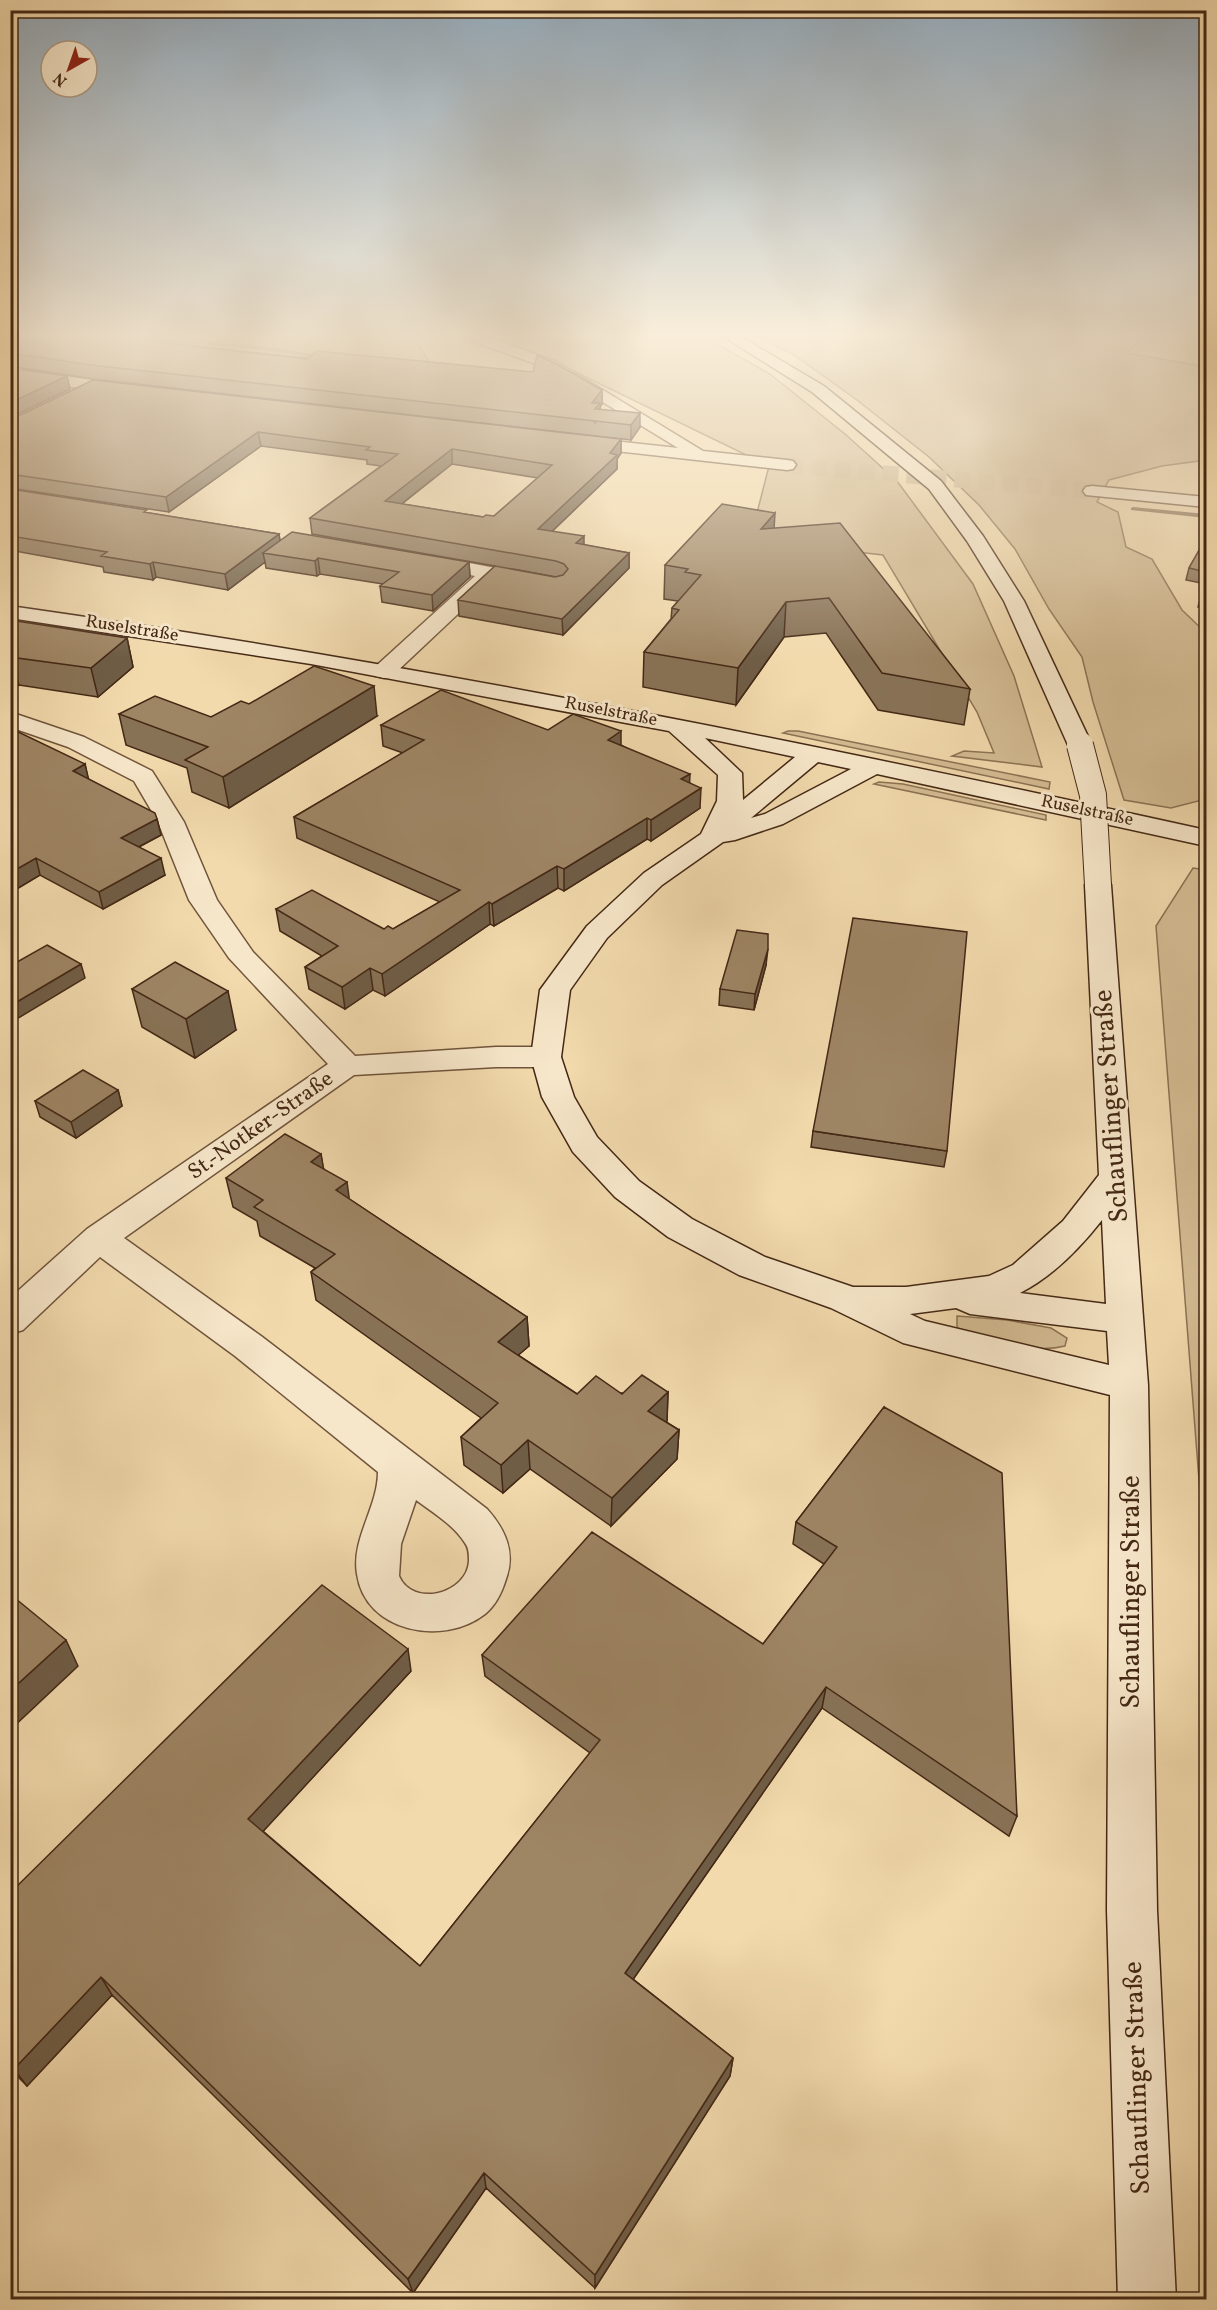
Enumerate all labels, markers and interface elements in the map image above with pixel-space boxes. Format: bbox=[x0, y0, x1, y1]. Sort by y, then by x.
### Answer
north arrow bbox=[39, 39, 99, 99]
text: N bbox=[49, 67, 72, 91]
street label: Ruselstraße bbox=[84, 609, 180, 649]
street label: Ruselstraße bbox=[563, 691, 659, 733]
street label: Ruselstraße bbox=[1038, 789, 1136, 833]
street label: Schauflinger Straße bbox=[1085, 988, 1139, 1224]
street label: St.-Notker-Straße bbox=[182, 1064, 340, 1188]
street label: Schauflinger Straße bbox=[1113, 1475, 1151, 1709]
street label: Schauflinger Straße bbox=[1115, 1961, 1161, 2195]

